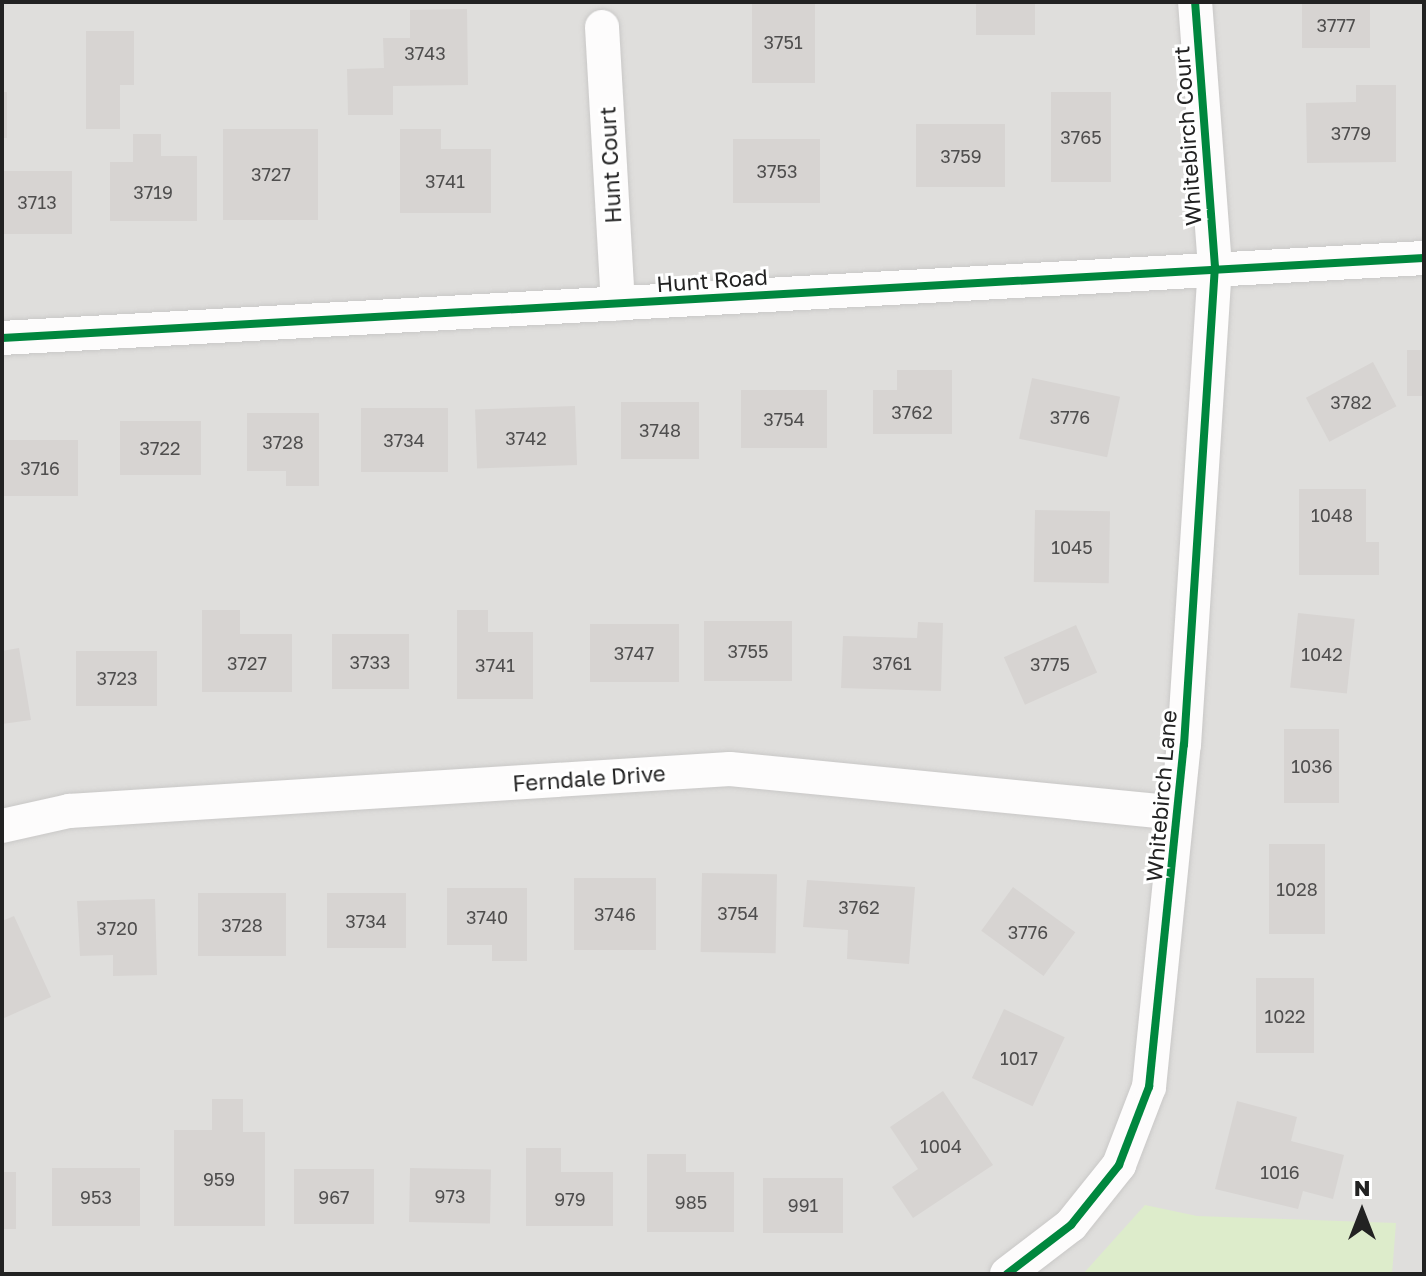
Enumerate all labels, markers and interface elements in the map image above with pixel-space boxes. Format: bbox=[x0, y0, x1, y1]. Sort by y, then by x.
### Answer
house number: 3777 bbox=[1316, 14, 1356, 36]
house number: 3751 bbox=[763, 31, 803, 53]
house number: 3743 bbox=[404, 42, 446, 64]
street label: Whitebirch Court bbox=[1168, 45, 1206, 227]
street label: Hunt Court bbox=[594, 106, 626, 224]
house number: 3779 bbox=[1331, 122, 1371, 144]
house number: 3765 bbox=[1060, 126, 1102, 148]
house number: 3759 bbox=[940, 145, 982, 167]
house number: 3753 bbox=[756, 160, 798, 182]
house number: 3727 bbox=[251, 163, 291, 185]
house number: 3741 bbox=[425, 170, 465, 192]
house number: 3719 bbox=[133, 181, 173, 203]
house number: 3713 bbox=[17, 191, 57, 213]
street label: Hunt Road bbox=[655, 263, 769, 297]
house number: 3782 bbox=[1330, 391, 1372, 413]
house number: 3762 bbox=[891, 401, 933, 423]
house number: 3776 bbox=[1050, 406, 1090, 428]
house number: 3754 bbox=[763, 408, 805, 430]
house number: 3748 bbox=[639, 419, 681, 441]
house number: 3742 bbox=[505, 427, 547, 449]
house number: 3734 bbox=[383, 429, 425, 451]
house number: 3728 bbox=[262, 431, 304, 453]
house number: 3722 bbox=[140, 437, 180, 459]
house number: 3716 bbox=[20, 457, 60, 479]
house number: 1048 bbox=[1311, 504, 1353, 526]
house number: 1045 bbox=[1051, 536, 1093, 558]
house number: 3755 bbox=[728, 640, 768, 662]
house number: 3747 bbox=[614, 642, 654, 664]
house number: 1042 bbox=[1301, 643, 1343, 665]
house number: 3733 bbox=[349, 651, 391, 673]
house number: 3727 bbox=[227, 652, 267, 674]
house number: 3761 bbox=[872, 652, 912, 674]
house number: 3775 bbox=[1030, 653, 1070, 675]
house number: 3741 bbox=[475, 654, 515, 676]
house number: 3723 bbox=[96, 667, 138, 689]
street label: Whitebirch Lane bbox=[1140, 709, 1182, 883]
house number: 1036 bbox=[1291, 755, 1333, 777]
street label: Ferndale Drive bbox=[512, 759, 666, 797]
house number: 1028 bbox=[1276, 878, 1318, 900]
house number: 3762 bbox=[838, 896, 880, 918]
house number: 3754 bbox=[717, 902, 759, 924]
house number: 3746 bbox=[594, 903, 636, 925]
house number: 3740 bbox=[466, 906, 508, 928]
house number: 3734 bbox=[345, 910, 387, 932]
house number: 3728 bbox=[221, 914, 263, 936]
house number: 3720 bbox=[96, 917, 138, 939]
house number: 3776 bbox=[1008, 921, 1048, 943]
house number: 1022 bbox=[1265, 1005, 1305, 1027]
house number: 1017 bbox=[1000, 1047, 1038, 1069]
house number: 1004 bbox=[920, 1135, 962, 1157]
house number: 1016 bbox=[1260, 1161, 1300, 1183]
house number: 959 bbox=[203, 1168, 235, 1190]
north arrow bbox=[1322, 1172, 1402, 1252]
text: N bbox=[1354, 1174, 1370, 1201]
house number: 973 bbox=[435, 1185, 465, 1207]
house number: 953 bbox=[80, 1186, 112, 1208]
house number: 967 bbox=[318, 1186, 350, 1208]
house number: 979 bbox=[554, 1188, 586, 1210]
house number: 985 bbox=[675, 1191, 707, 1213]
house number: 991 bbox=[788, 1194, 818, 1216]

